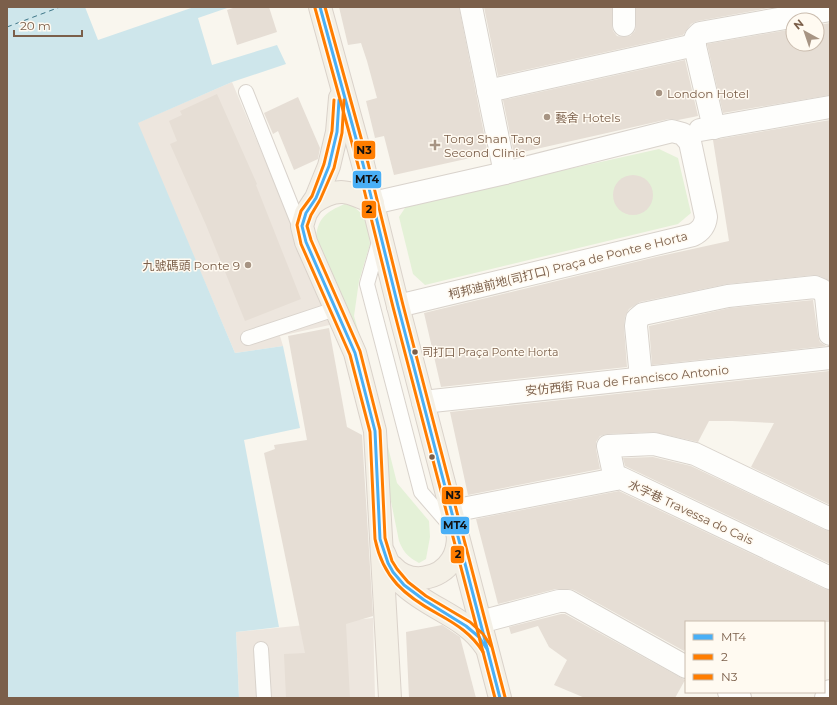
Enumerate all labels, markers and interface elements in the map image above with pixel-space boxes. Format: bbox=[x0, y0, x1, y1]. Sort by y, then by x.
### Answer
scale bar bbox=[14, 12, 82, 38]
north arrow bbox=[785, 12, 825, 52]
text: N bbox=[791, 16, 806, 33]
text: 20 m bbox=[20, 18, 51, 33]
place label: London Hotel bbox=[667, 86, 749, 101]
marker: London Hotel bbox=[654, 88, 664, 98]
place label: 藝舍 Hotels bbox=[555, 110, 621, 125]
marker: 藝舍 Hotels bbox=[542, 112, 552, 122]
place label: Tong Shan Tang Second Clinic bbox=[444, 131, 541, 160]
marker: Tong Shan Tang Second Clinic bbox=[429, 139, 441, 151]
line badge: N3 bbox=[353, 140, 376, 160]
text: N3 bbox=[356, 143, 372, 157]
line badge: MT4 bbox=[352, 170, 382, 189]
text: MT4 bbox=[355, 172, 379, 186]
line badge: 2 bbox=[361, 200, 377, 219]
text: 2 bbox=[366, 202, 373, 216]
street label: 柯邦迪前地(司打口) Praça de Ponte e Horta bbox=[447, 228, 689, 302]
place label: 九號碼頭 Ponte 9 bbox=[142, 258, 240, 273]
marker: 九號碼頭 Ponte 9 bbox=[243, 260, 253, 270]
place label: 司打口 Praça Ponte Horta bbox=[422, 345, 559, 359]
marker: 司打口 Praça Ponte Horta bbox=[410, 347, 420, 357]
street label: 安仿西街 Rua de Francisco Antonio bbox=[525, 362, 729, 398]
unlabelled marker bbox=[427, 452, 437, 462]
street label: 水字巷 Travessa do Cais bbox=[626, 476, 756, 548]
line badge: N3 bbox=[441, 486, 464, 505]
text: N3 bbox=[445, 488, 461, 502]
line badge: MT4 bbox=[440, 516, 470, 535]
text: MT4 bbox=[443, 518, 467, 532]
line badge: 2 bbox=[450, 545, 465, 564]
text: 2 bbox=[455, 547, 462, 561]
legend bbox=[685, 621, 825, 693]
text: MT4 bbox=[721, 629, 746, 644]
text: 2 bbox=[721, 649, 728, 664]
text: N3 bbox=[721, 669, 738, 684]

